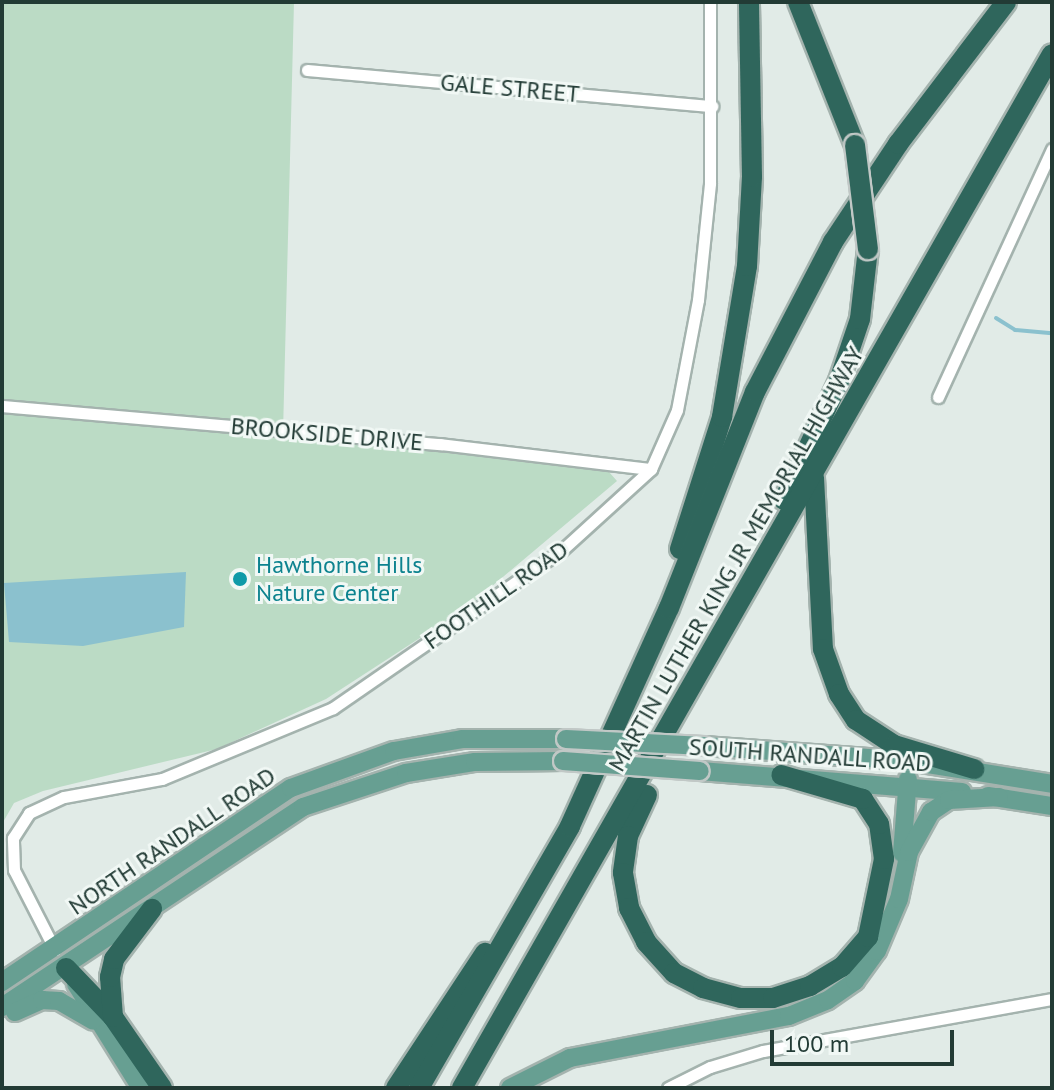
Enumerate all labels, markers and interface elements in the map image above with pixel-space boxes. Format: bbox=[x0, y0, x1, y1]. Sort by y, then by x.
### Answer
street label: GALE STREET bbox=[439, 68, 581, 108]
street label: MARTIN LUTHER KING JR MEMORIAL HIGHWAY bbox=[602, 341, 870, 777]
street label: BROOKSIDE DRIVE bbox=[230, 411, 424, 457]
street label: FOOTHILL ROAD bbox=[418, 534, 574, 656]
place label: Hawthorne Hills Nature Center bbox=[256, 551, 422, 607]
marker: Hawthorne Hills Nature Center bbox=[231, 570, 249, 588]
street label: SOUTH RANDALL ROAD bbox=[687, 732, 933, 778]
street label: NORTH RANDALL ROAD bbox=[63, 761, 281, 921]
scale bar bbox=[774, 1014, 958, 1064]
text: 100 m bbox=[784, 1028, 849, 1059]

